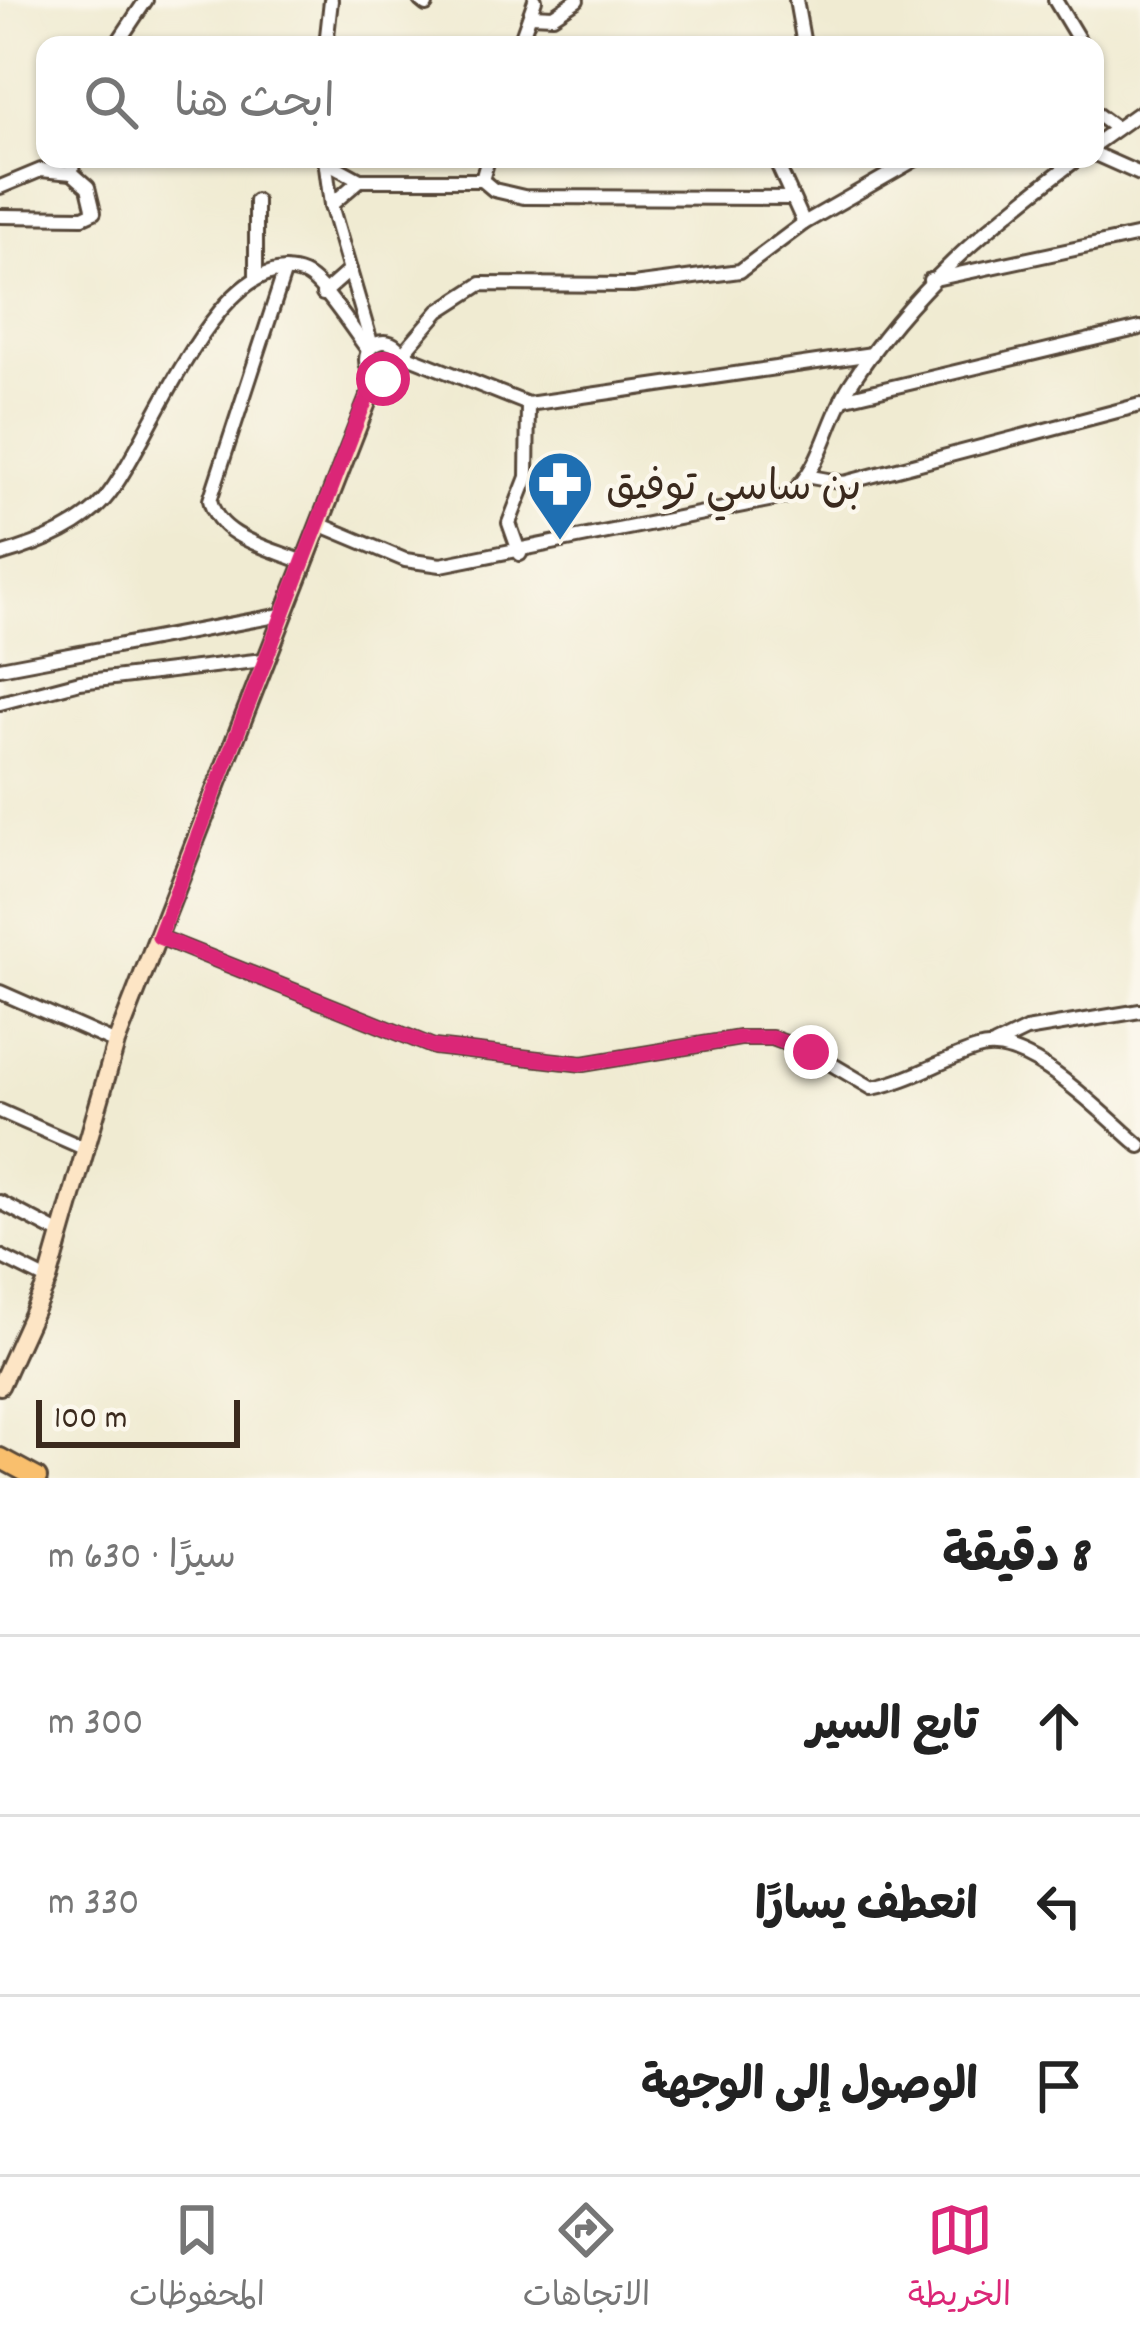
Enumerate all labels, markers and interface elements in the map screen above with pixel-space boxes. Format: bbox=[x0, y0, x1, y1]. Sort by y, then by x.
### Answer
search box bbox=[36, 36, 1104, 168]
icon: search bbox=[78, 69, 144, 135]
text: ابحث هنا bbox=[174, 74, 335, 138]
route start bbox=[356, 352, 410, 406]
pharmacy icon: بن ساسي توفيق bbox=[525, 449, 595, 543]
place label: بن ساسي توفيق bbox=[606, 461, 861, 521]
route end bbox=[784, 1025, 838, 1079]
scale bar bbox=[36, 1394, 240, 1447]
text: 100 m bbox=[54, 1397, 127, 1444]
text: 8 دقيقة bbox=[942, 1524, 1092, 1596]
text: سيرًا · 630 m bbox=[48, 1532, 236, 1587]
icon: ahead bbox=[1026, 1693, 1092, 1759]
text: تابع السير bbox=[807, 1697, 978, 1761]
text: 300 m bbox=[48, 1698, 144, 1753]
icon: left bbox=[1026, 1873, 1092, 1939]
text: انعطف يسارًا bbox=[755, 1877, 978, 1941]
text: 330 m bbox=[48, 1878, 140, 1933]
icon: arrive bbox=[1026, 2053, 1092, 2119]
text: الوصول إلى الوجهة bbox=[641, 2057, 978, 2121]
tab: المحفوظات bbox=[129, 2197, 265, 2323]
tab: الاتجاهات bbox=[523, 2197, 650, 2323]
tab: الخريطة bbox=[908, 2197, 1011, 2323]

